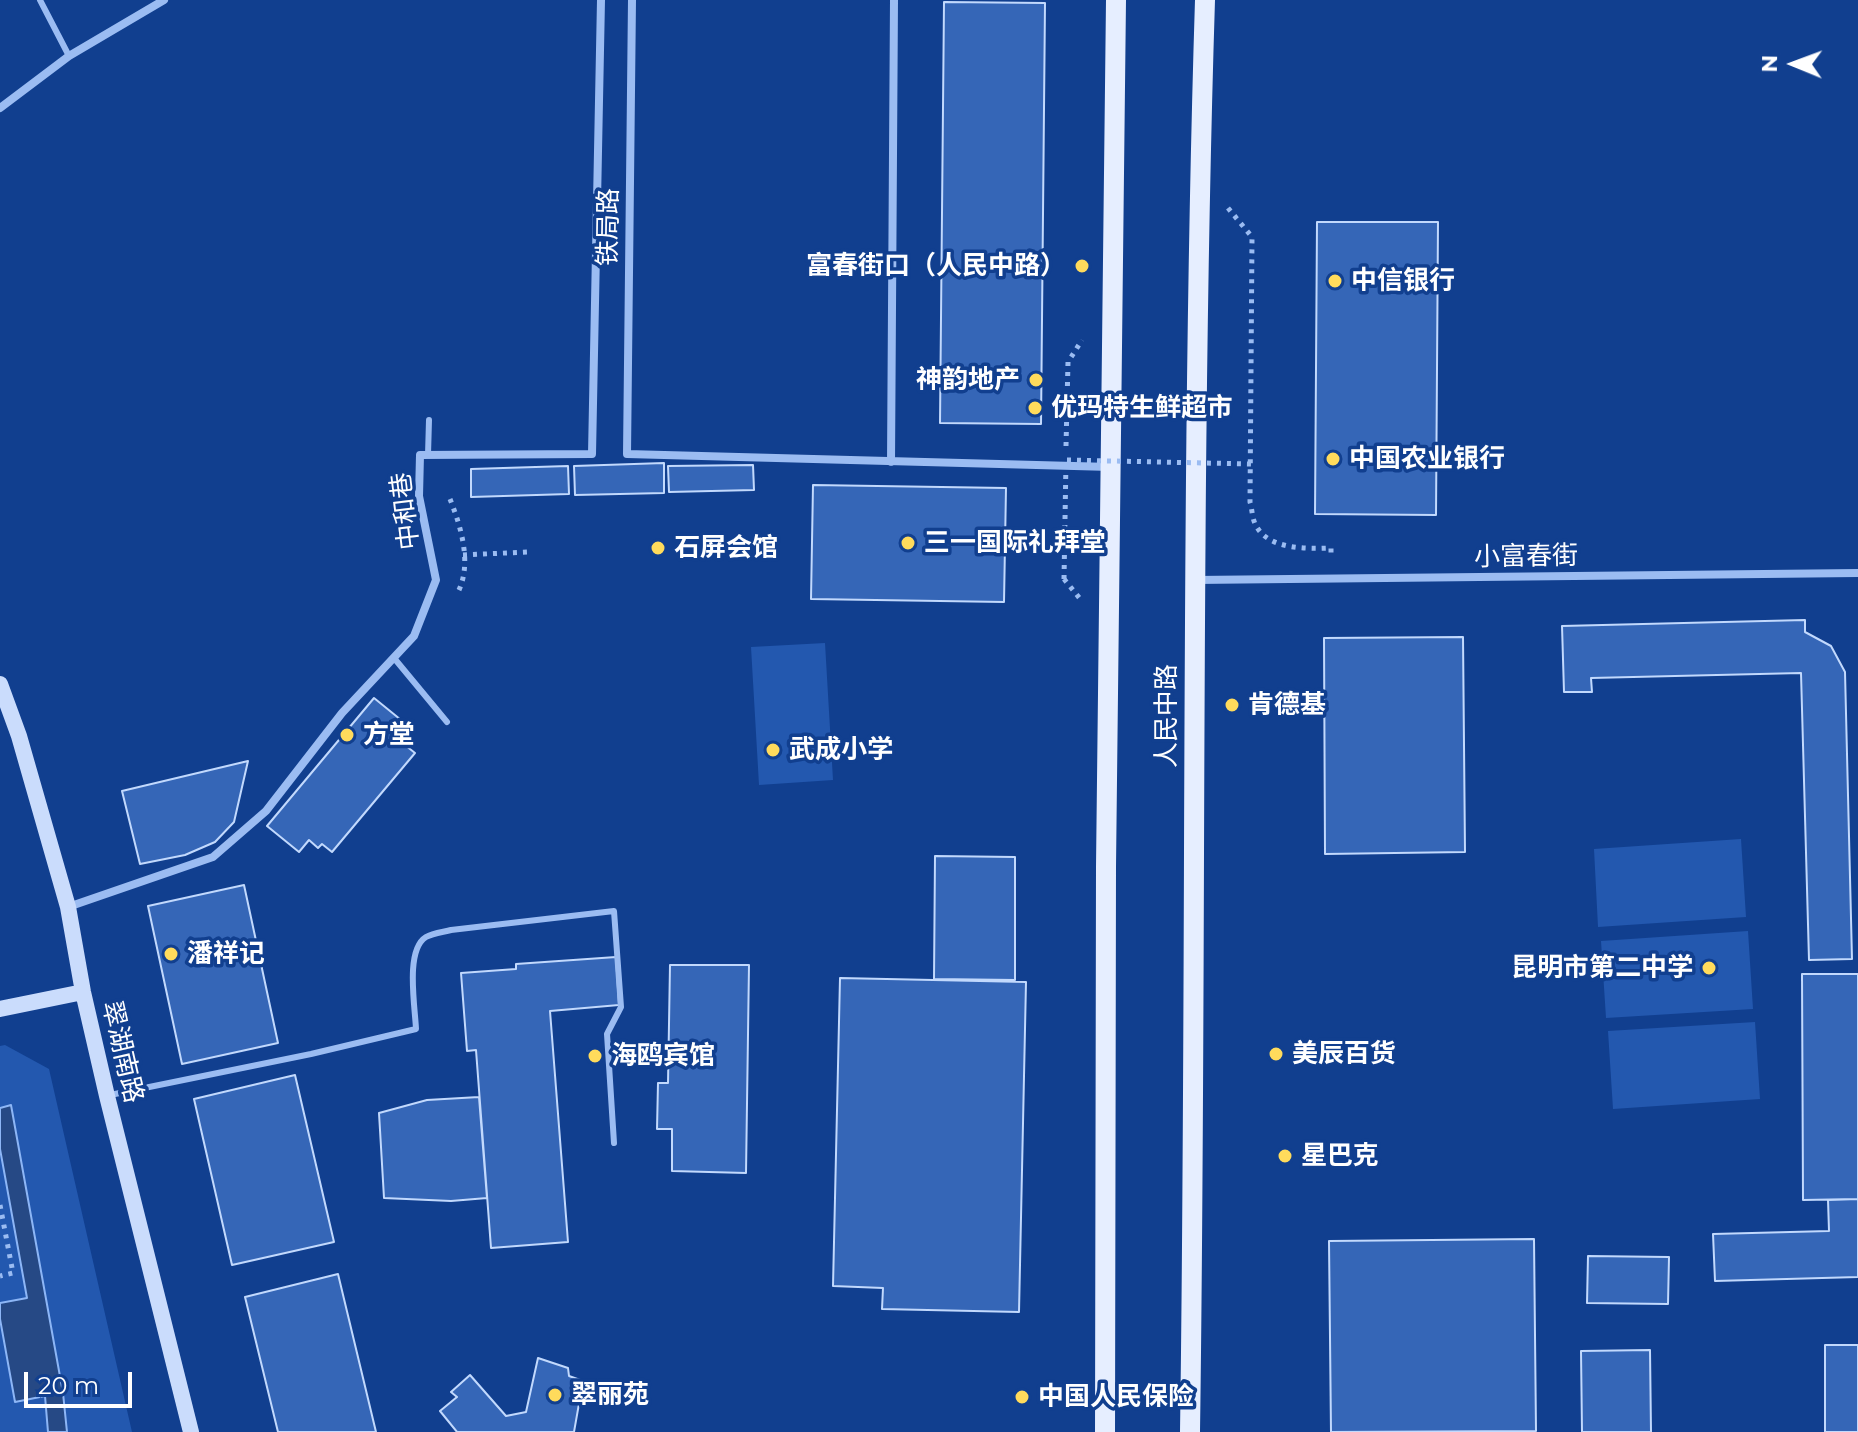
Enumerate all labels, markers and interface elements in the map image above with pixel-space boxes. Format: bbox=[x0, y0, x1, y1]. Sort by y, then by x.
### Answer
north arrow bbox=[1754, 24, 1834, 104]
text: N bbox=[1756, 54, 1783, 73]
street label: 铁局路 bbox=[593, 188, 625, 266]
place label: 富春街口（人民中路） bbox=[806, 250, 1066, 282]
marker: 富春街口（人民中路） bbox=[1073, 257, 1091, 275]
place label: 中信银行 bbox=[1351, 265, 1455, 297]
marker: 中信银行 bbox=[1326, 272, 1344, 290]
place label: 神韵地产 bbox=[916, 364, 1020, 396]
marker: 神韵地产 bbox=[1027, 371, 1045, 389]
place label: 优玛特生鲜超市 bbox=[1051, 392, 1233, 424]
marker: 优玛特生鲜超市 bbox=[1026, 399, 1044, 417]
place label: 中国农业银行 bbox=[1349, 443, 1505, 475]
marker: 中国农业银行 bbox=[1324, 450, 1342, 468]
street label: 中和巷 bbox=[386, 470, 426, 552]
place label: 三一国际礼拜堂 bbox=[924, 527, 1106, 559]
place label: 石屏会馆 bbox=[674, 532, 778, 564]
marker: 三一国际礼拜堂 bbox=[899, 534, 917, 552]
marker: 石屏会馆 bbox=[649, 539, 667, 557]
street label: 小富春街 bbox=[1474, 540, 1578, 574]
street label: 人民中路 bbox=[1151, 664, 1183, 768]
place label: 肯德基 bbox=[1248, 689, 1326, 721]
marker: 肯德基 bbox=[1223, 696, 1241, 714]
place label: 方堂 bbox=[363, 719, 415, 751]
marker: 方堂 bbox=[338, 726, 356, 744]
place label: 武成小学 bbox=[789, 734, 893, 766]
marker: 武成小学 bbox=[764, 741, 782, 759]
place label: 潘祥记 bbox=[187, 938, 265, 970]
marker: 潘祥记 bbox=[162, 945, 180, 963]
place label: 昆明市第二中学 bbox=[1511, 952, 1693, 984]
marker: 昆明市第二中学 bbox=[1700, 959, 1718, 977]
street label: 翠湖南路 bbox=[95, 998, 149, 1106]
place label: 美辰百货 bbox=[1292, 1038, 1396, 1070]
place label: 海鸥宾馆 bbox=[611, 1040, 715, 1072]
marker: 美辰百货 bbox=[1267, 1045, 1285, 1063]
marker: 海鸥宾馆 bbox=[586, 1047, 604, 1065]
place label: 星巴克 bbox=[1301, 1140, 1379, 1172]
marker: 星巴克 bbox=[1276, 1147, 1294, 1165]
scale bar bbox=[28, 1356, 136, 1406]
text: 20 m bbox=[38, 1371, 99, 1400]
place label: 翠丽苑 bbox=[571, 1379, 649, 1411]
place label: 中国人民保险 bbox=[1038, 1381, 1194, 1413]
marker: 翠丽苑 bbox=[546, 1386, 564, 1404]
marker: 中国人民保险 bbox=[1013, 1388, 1031, 1406]

